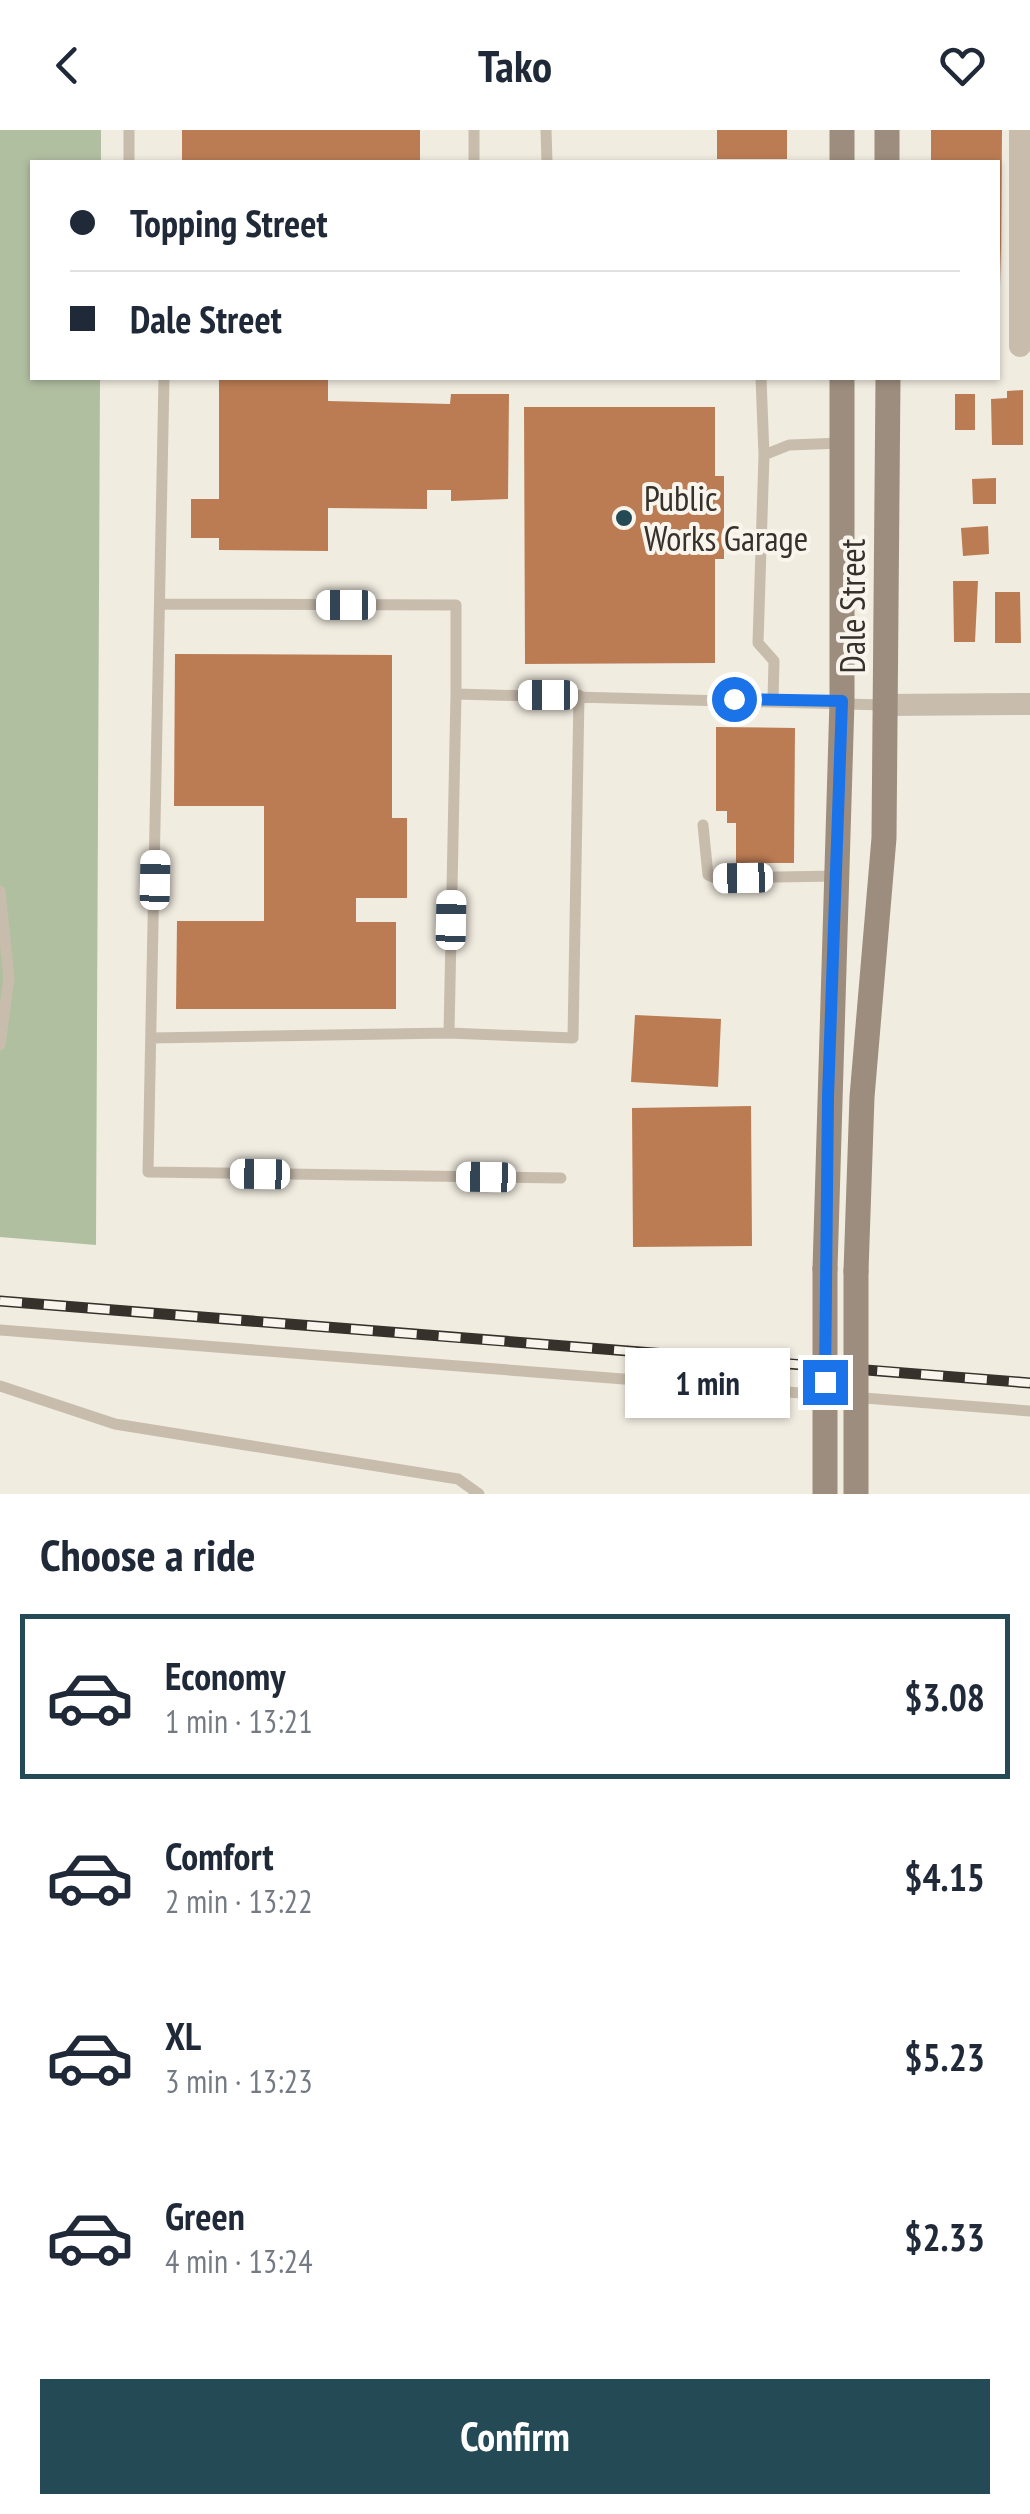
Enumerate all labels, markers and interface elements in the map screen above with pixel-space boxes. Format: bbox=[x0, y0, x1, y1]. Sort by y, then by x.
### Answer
text: Tako bbox=[478, 36, 552, 94]
icon: back bbox=[40, 38, 95, 93]
icon: heart bbox=[935, 38, 990, 93]
text: Topping Street bbox=[130, 198, 328, 247]
text: Dale Street bbox=[130, 294, 282, 343]
place label: Public Works Garage bbox=[644, 475, 808, 561]
marker: Public Works Garage bbox=[613, 507, 635, 529]
street label: Dale Street bbox=[829, 538, 875, 673]
car bbox=[316, 590, 376, 620]
route start bbox=[712, 677, 757, 722]
car bbox=[518, 680, 578, 710]
car bbox=[139, 850, 171, 910]
car bbox=[713, 862, 773, 894]
car bbox=[435, 890, 467, 950]
car bbox=[230, 1158, 290, 1190]
car bbox=[456, 1161, 516, 1193]
callout: 1 min bbox=[625, 1347, 790, 1417]
route end bbox=[803, 1360, 848, 1405]
text: 1 min bbox=[675, 1362, 740, 1404]
text: Choose a ride bbox=[40, 1525, 255, 1583]
text: Economy bbox=[165, 1651, 285, 1700]
icon: car bbox=[45, 1652, 135, 1742]
text: $3.08 bbox=[904, 1672, 985, 1721]
text: 1 min · 13:21 bbox=[165, 1700, 313, 1742]
text: Comfort bbox=[165, 1831, 274, 1880]
icon: car bbox=[45, 1832, 135, 1922]
text: $4.15 bbox=[904, 1852, 985, 1901]
text: 2 min · 13:22 bbox=[165, 1880, 313, 1922]
text: XL bbox=[165, 2011, 201, 2060]
icon: car bbox=[45, 2012, 135, 2102]
text: $5.23 bbox=[904, 2032, 985, 2081]
text: 3 min · 13:23 bbox=[165, 2060, 313, 2102]
text: Green bbox=[165, 2191, 245, 2240]
icon: car bbox=[45, 2192, 135, 2282]
text: $2.33 bbox=[904, 2212, 985, 2261]
text: 4 min · 13:24 bbox=[165, 2240, 313, 2282]
button: Confirm bbox=[40, 2379, 990, 2494]

